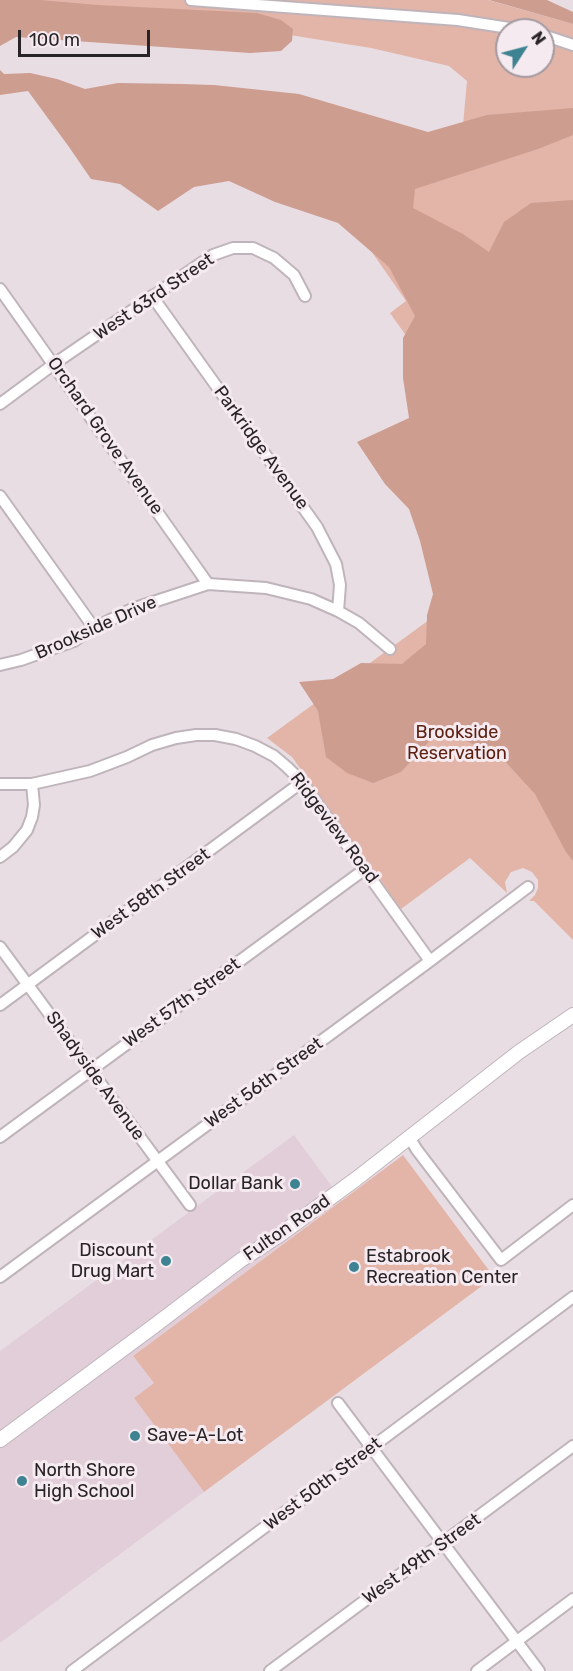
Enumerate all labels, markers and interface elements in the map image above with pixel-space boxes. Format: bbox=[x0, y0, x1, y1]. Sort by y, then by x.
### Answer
scale bar bbox=[21, 18, 153, 56]
north arrow bbox=[495, 18, 555, 78]
text: N bbox=[527, 28, 549, 49]
text: 100 m bbox=[29, 29, 80, 51]
street label: West 63rd Street bbox=[90, 249, 218, 345]
street label: Orchard Grove Avenue bbox=[42, 353, 168, 519]
street label: Parkridge Avenue bbox=[209, 382, 313, 514]
street label: Brookside Drive bbox=[32, 592, 160, 664]
park label: Brookside Reservation bbox=[407, 722, 507, 764]
street label: Ridgeview Road bbox=[285, 768, 383, 888]
street label: West 58th Street bbox=[87, 844, 215, 944]
street label: West 57th Street bbox=[119, 953, 245, 1053]
street label: Shadyside Avenue bbox=[41, 1007, 149, 1145]
street label: West 56th Street bbox=[201, 1033, 327, 1133]
place label: Dollar Bank bbox=[188, 1173, 283, 1195]
marker: Dollar Bank bbox=[288, 1177, 302, 1191]
street label: Fulton Road bbox=[239, 1190, 335, 1266]
place label: Discount Drug Mart bbox=[71, 1240, 154, 1282]
place label: Estabrook Recreation Center bbox=[366, 1246, 518, 1288]
marker: Discount Drug Mart bbox=[159, 1254, 173, 1268]
marker: Estabrook Recreation Center bbox=[347, 1260, 361, 1274]
place label: Save-A-Lot bbox=[147, 1425, 243, 1447]
marker: Save-A-Lot bbox=[128, 1429, 142, 1443]
street label: West 50th Street bbox=[260, 1433, 386, 1535]
place label: North Shore High School bbox=[34, 1460, 135, 1502]
marker: North Shore High School bbox=[15, 1474, 29, 1488]
street label: West 49th Street bbox=[359, 1509, 485, 1609]

